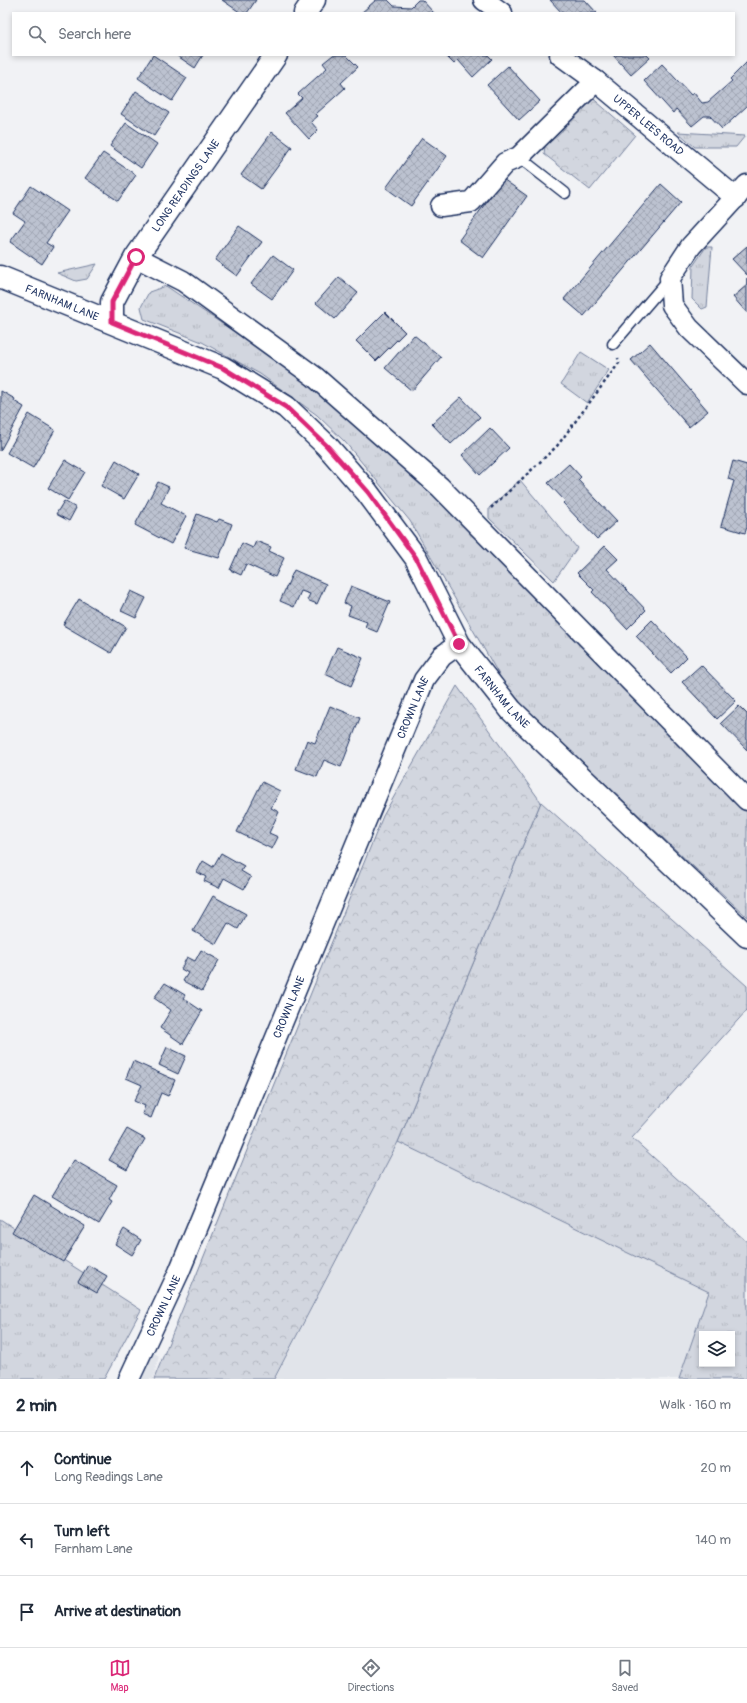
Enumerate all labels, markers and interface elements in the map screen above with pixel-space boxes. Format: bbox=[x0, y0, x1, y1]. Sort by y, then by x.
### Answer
search box bbox=[12, 12, 735, 56]
icon: search bbox=[26, 23, 48, 45]
text: Search here bbox=[58, 25, 131, 44]
street label: UPPER LEES ROAD bbox=[611, 92, 687, 158]
street label: LONG READINGS LANE bbox=[149, 136, 222, 234]
route start bbox=[127, 248, 145, 266]
street label: FARNHAM LANE bbox=[23, 281, 101, 323]
route end bbox=[450, 635, 468, 653]
street label: FARNHAM LANE bbox=[472, 663, 533, 731]
street label: CROWN LANE bbox=[394, 673, 431, 740]
street label: CROWN LANE bbox=[270, 974, 307, 1040]
street label: CROWN LANE bbox=[143, 1273, 183, 1338]
map controls bbox=[699, 1331, 735, 1367]
button: layers bbox=[699, 1331, 735, 1367]
text: 2 min bbox=[16, 1395, 57, 1416]
text: Walk · 160 m bbox=[660, 1397, 731, 1413]
text: Continue bbox=[54, 1450, 112, 1469]
icon: ahead bbox=[16, 1457, 38, 1479]
text: 20 m bbox=[700, 1460, 731, 1476]
text: Long Readings Lane bbox=[54, 1469, 163, 1485]
text: Turn left bbox=[54, 1522, 110, 1541]
icon: left bbox=[16, 1529, 38, 1551]
text: 140 m bbox=[695, 1532, 731, 1548]
text: Farnham Lane bbox=[54, 1541, 132, 1557]
icon: arrive bbox=[16, 1601, 38, 1623]
text: Arrive at destination bbox=[54, 1602, 181, 1621]
tab: Map bbox=[109, 1657, 131, 1694]
tab: Directions bbox=[348, 1657, 394, 1694]
tab: Saved bbox=[611, 1657, 638, 1694]

